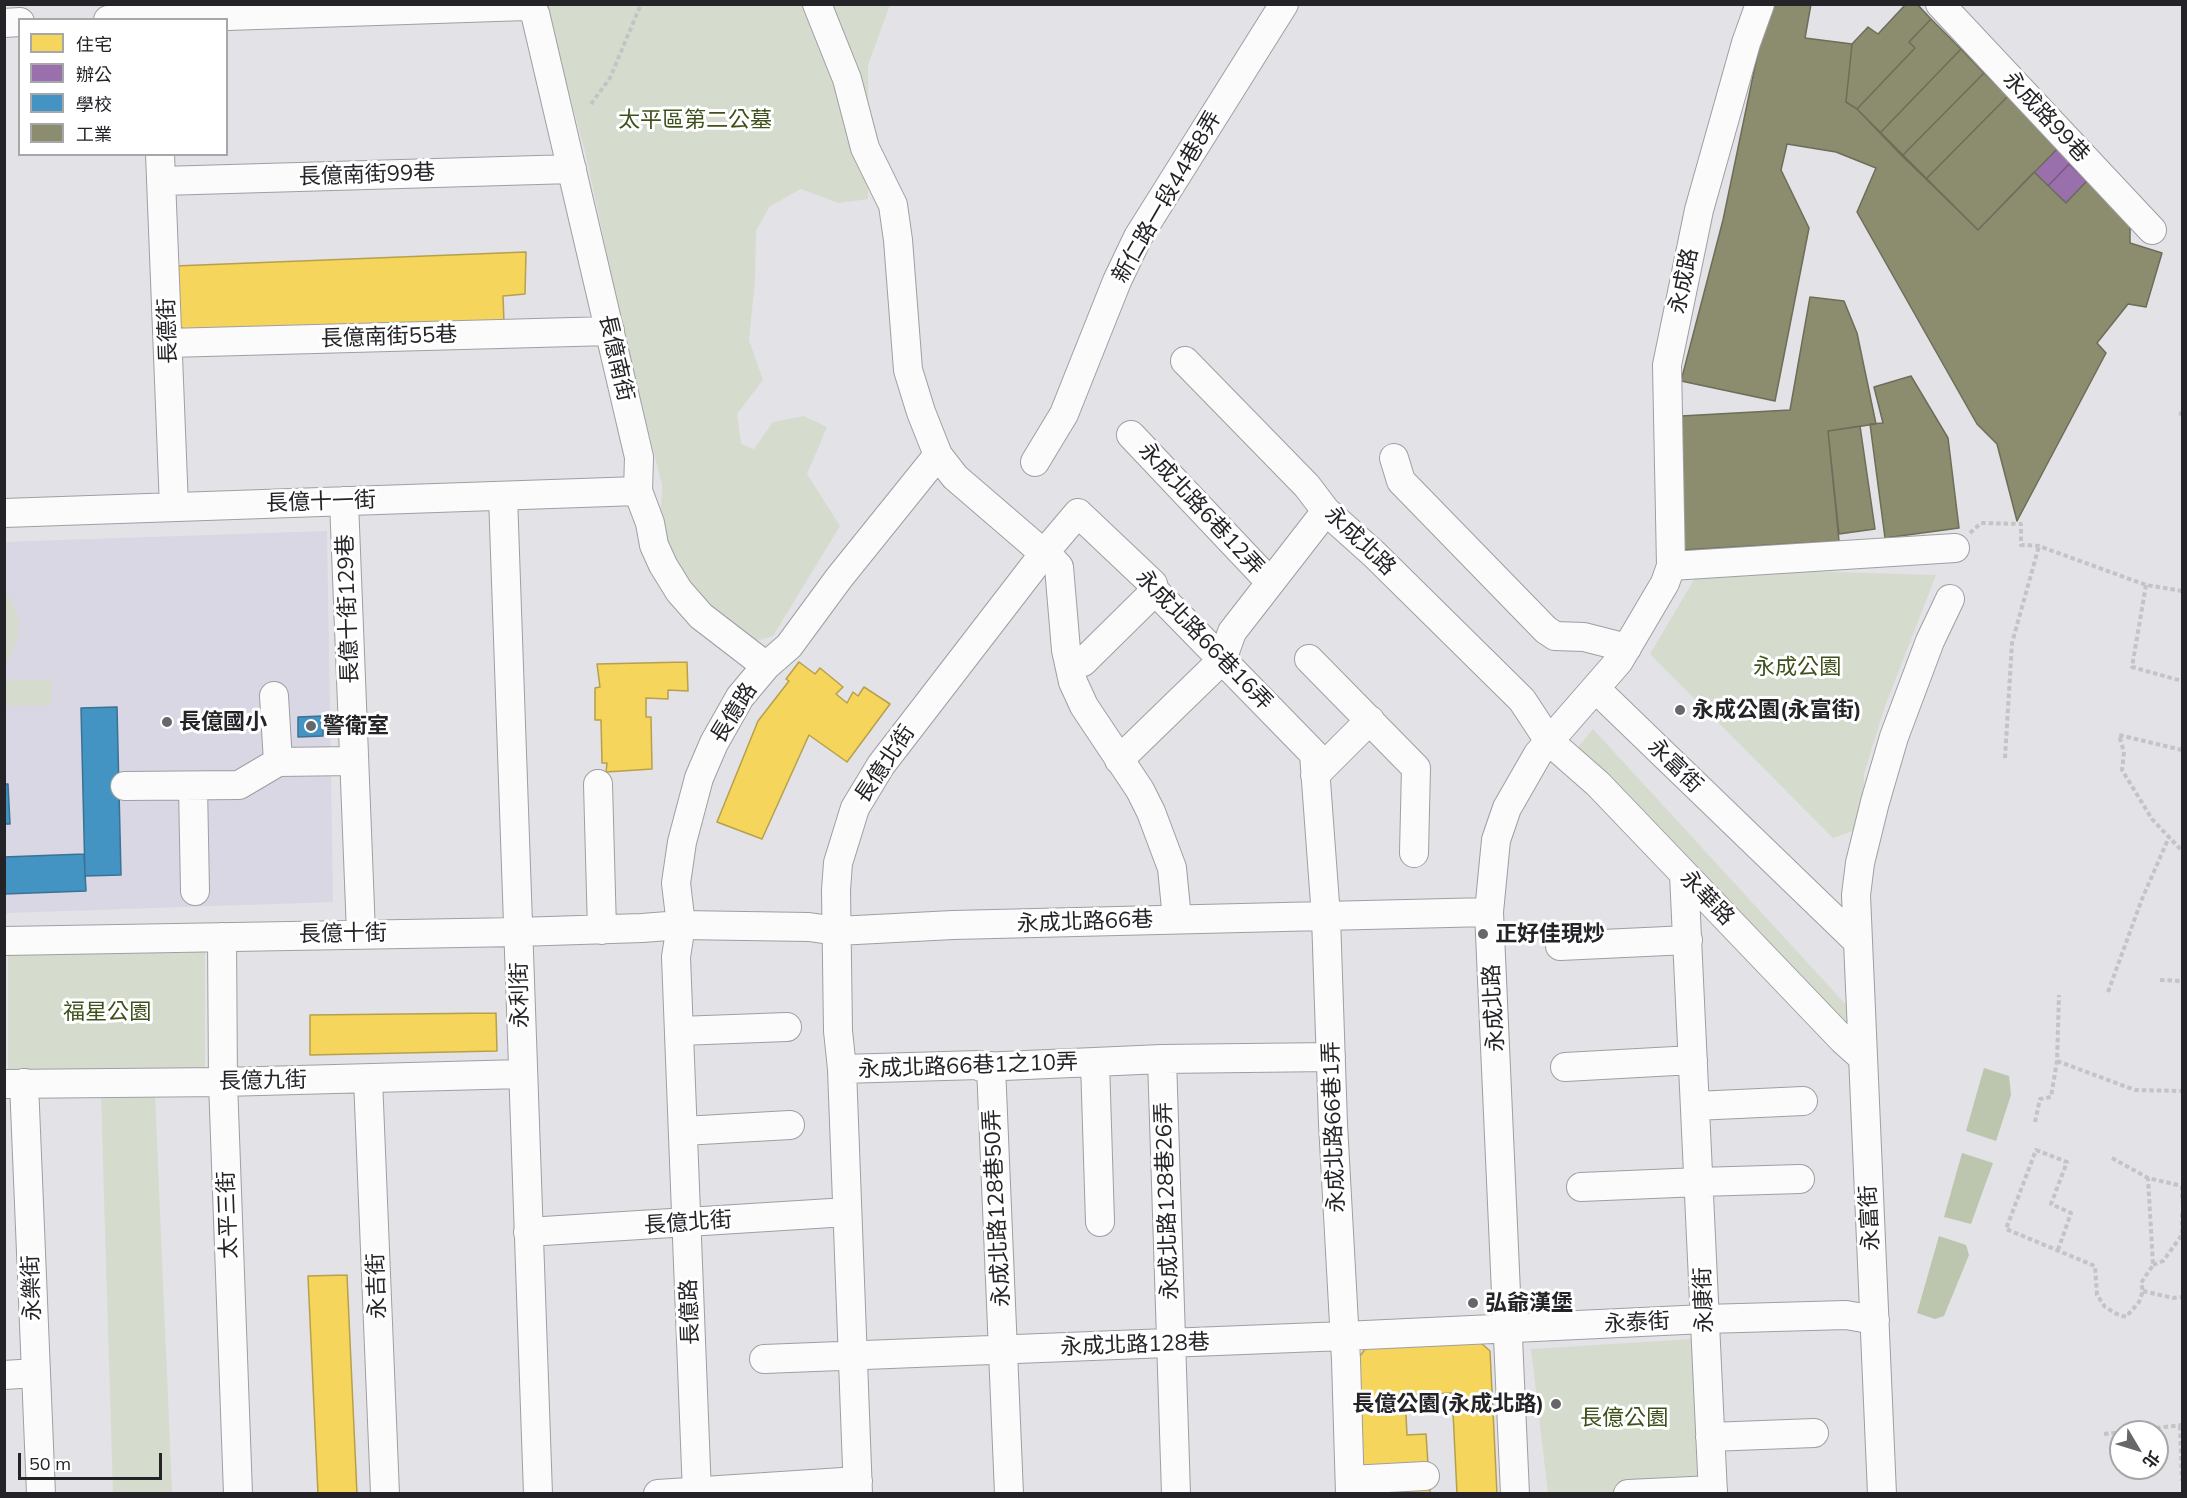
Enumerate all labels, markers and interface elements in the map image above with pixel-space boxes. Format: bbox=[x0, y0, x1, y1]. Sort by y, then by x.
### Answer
legend bbox=[18, 18, 228, 156]
text: 住宅 bbox=[76, 33, 112, 56]
text: 辦公 bbox=[76, 63, 112, 86]
street label: 永成路99巷 bbox=[1997, 66, 2095, 168]
text: 學校 bbox=[76, 93, 112, 116]
park label: 太平區第二公墓 bbox=[618, 107, 772, 133]
street label: 新仁路一段44巷8弄 bbox=[1107, 107, 1227, 287]
text: 工業 bbox=[76, 123, 112, 146]
street label: 長億南街99巷 bbox=[298, 159, 436, 191]
street label: 永成路 bbox=[1664, 246, 1704, 316]
street label: 長德街 bbox=[154, 298, 182, 364]
street label: 長億南街 bbox=[593, 312, 639, 404]
street label: 長億南街55巷 bbox=[320, 321, 458, 353]
street label: 永成北路6巷12弄 bbox=[1133, 437, 1269, 581]
street label: 長億十一街 bbox=[266, 487, 376, 517]
street label: 永成北路 bbox=[1319, 501, 1401, 581]
street label: 長億十街129巷 bbox=[332, 534, 364, 684]
street label: 永成北路66巷16弄 bbox=[1130, 564, 1278, 716]
park label: 永成公園 bbox=[1753, 654, 1841, 680]
street label: 長億路 bbox=[705, 678, 763, 748]
place label: 永成公園(永富街) bbox=[1692, 697, 1862, 723]
marker: 永成公園(永富街) bbox=[1673, 703, 1687, 717]
place label: 長億國小 bbox=[179, 709, 267, 735]
place label: 警衛室 bbox=[323, 713, 389, 739]
marker: 長億國小 bbox=[160, 715, 174, 729]
marker: 警衛室 bbox=[304, 719, 318, 733]
street label: 長億北街 bbox=[849, 720, 921, 808]
street label: 永富街 bbox=[1642, 734, 1708, 798]
street label: 永華路 bbox=[1675, 865, 1739, 931]
street label: 永成北路66巷 bbox=[1016, 906, 1154, 938]
street label: 長億十街 bbox=[299, 920, 387, 948]
place label: 正好佳現炒 bbox=[1495, 921, 1605, 947]
marker: 正好佳現炒 bbox=[1476, 927, 1490, 941]
street label: 永利街 bbox=[506, 962, 534, 1028]
street label: 永成北路 bbox=[1479, 963, 1509, 1053]
park label: 福星公園 bbox=[63, 999, 151, 1025]
street label: 永成北路66巷1弄 bbox=[1318, 1041, 1350, 1213]
street label: 永成北路66巷1之10弄 bbox=[858, 1049, 1078, 1083]
street label: 長億九街 bbox=[219, 1067, 307, 1095]
street label: 永成北路128巷26弄 bbox=[1150, 1102, 1184, 1300]
street label: 永成北路128巷50弄 bbox=[979, 1108, 1015, 1308]
street label: 太平三街 bbox=[213, 1171, 243, 1259]
street label: 永富街 bbox=[1855, 1184, 1885, 1252]
street label: 長億北街 bbox=[643, 1207, 733, 1239]
street label: 永吉街 bbox=[363, 1253, 391, 1319]
street label: 永樂街 bbox=[18, 1255, 46, 1321]
street label: 永康街 bbox=[1690, 1267, 1718, 1333]
street label: 長億路 bbox=[676, 1279, 704, 1345]
place label: 弘爺漢堡 bbox=[1485, 1290, 1573, 1316]
marker: 弘爺漢堡 bbox=[1466, 1296, 1480, 1310]
street label: 永泰街 bbox=[1603, 1308, 1671, 1338]
street label: 永成北路128巷 bbox=[1060, 1329, 1210, 1361]
place label: 長億公園(永成北路) bbox=[1352, 1391, 1544, 1417]
marker: 長億公園(永成北路) bbox=[1549, 1397, 1563, 1411]
park label: 長億公園 bbox=[1580, 1405, 1668, 1431]
north arrow bbox=[2109, 1420, 2169, 1480]
scale bar bbox=[21, 1441, 165, 1479]
text: 北 bbox=[2139, 1447, 2164, 1472]
text: 50 m bbox=[29, 1452, 71, 1475]

